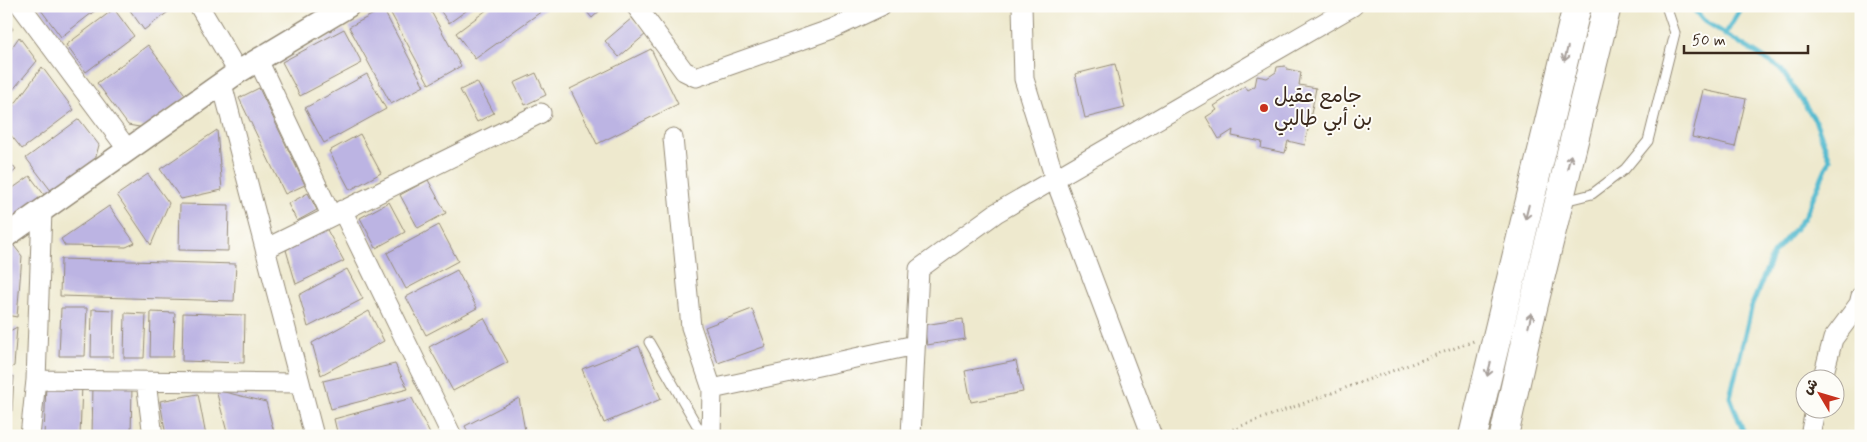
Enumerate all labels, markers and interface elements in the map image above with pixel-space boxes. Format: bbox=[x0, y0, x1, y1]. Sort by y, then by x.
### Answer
scale bar bbox=[1684, 22, 1808, 54]
text: 50 m bbox=[1692, 31, 1726, 51]
one-way arrow bbox=[1561, 45, 1570, 61]
place label: جامع عقيل بن أبي طالبي bbox=[1274, 83, 1372, 136]
marker: جامع عقيل بن أبي طالبي bbox=[1258, 102, 1270, 114]
one-way arrow bbox=[1565, 155, 1574, 171]
one-way arrow bbox=[1522, 203, 1531, 219]
one-way arrow bbox=[1526, 312, 1535, 328]
one-way arrow bbox=[1484, 361, 1493, 377]
north arrow bbox=[1794, 370, 1844, 420]
text: ش bbox=[1799, 375, 1822, 398]

